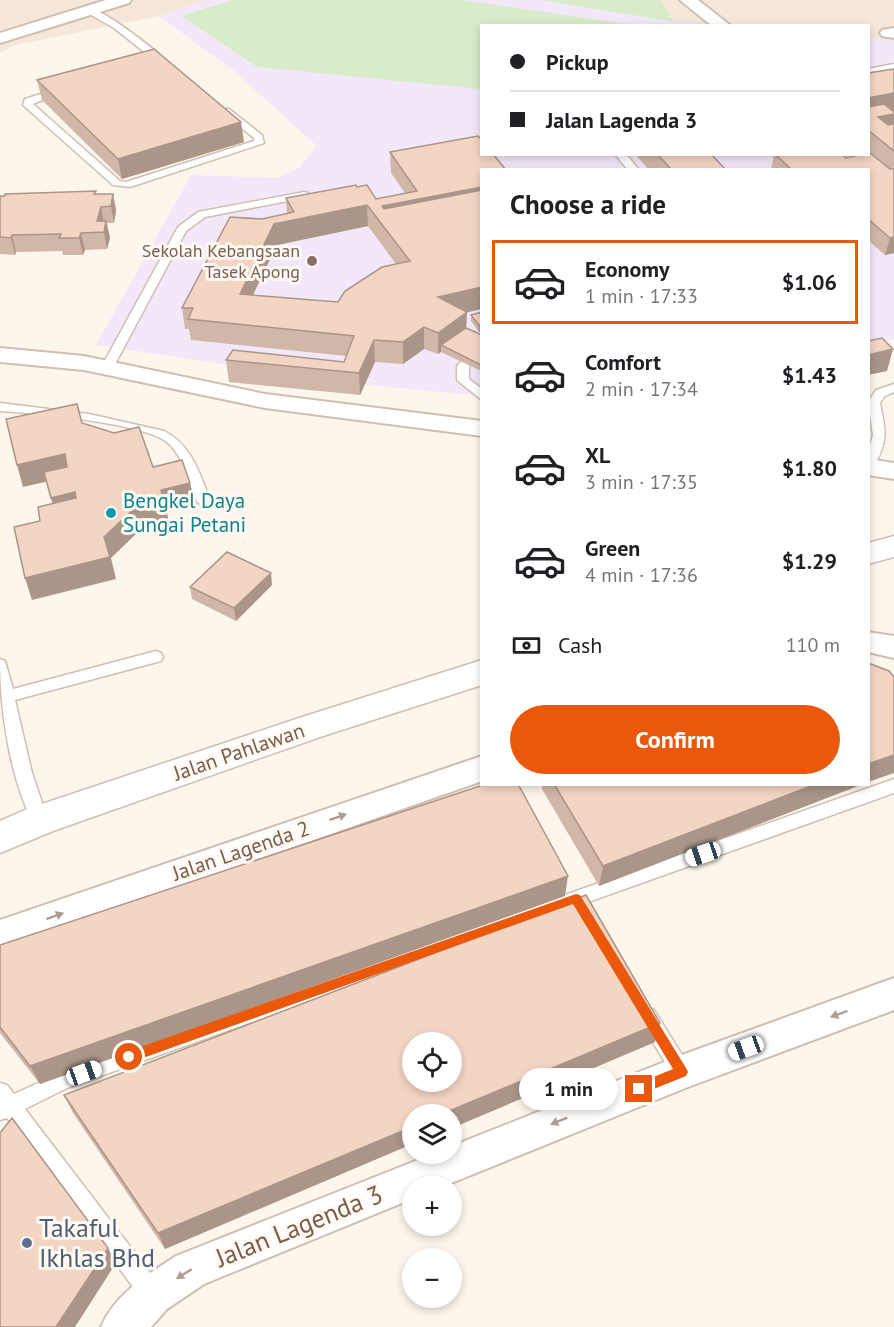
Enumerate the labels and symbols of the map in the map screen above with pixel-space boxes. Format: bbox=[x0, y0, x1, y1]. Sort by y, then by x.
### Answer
place label: Sekolah Kebangsaan Tasek Apong bbox=[142, 239, 300, 283]
marker: Sekolah Kebangsaan Tasek Apong bbox=[305, 254, 319, 268]
place label: Bengkel Daya Sungai Petani bbox=[123, 487, 246, 538]
marker: Bengkel Daya Sungai Petani bbox=[104, 506, 118, 520]
street label: Jalan Pahlawan bbox=[169, 716, 308, 787]
one-way arrow bbox=[330, 812, 348, 822]
street label: Jalan Lagenda 2 bbox=[168, 814, 313, 887]
car bbox=[683, 840, 723, 868]
one-way arrow bbox=[46, 910, 64, 920]
one-way arrow bbox=[830, 1009, 848, 1019]
car bbox=[726, 1033, 766, 1063]
route start bbox=[115, 1043, 142, 1070]
car bbox=[64, 1058, 104, 1088]
callout: 1 min bbox=[519, 1068, 618, 1110]
route end bbox=[625, 1075, 652, 1102]
one-way arrow bbox=[550, 1117, 568, 1126]
street label: Jalan Lagenda 3 bbox=[209, 1177, 387, 1274]
place label: Takaful Ikhlas Bhd bbox=[39, 1211, 155, 1274]
marker: Takaful Ikhlas Bhd bbox=[20, 1236, 34, 1250]
one-way arrow bbox=[176, 1269, 192, 1280]

